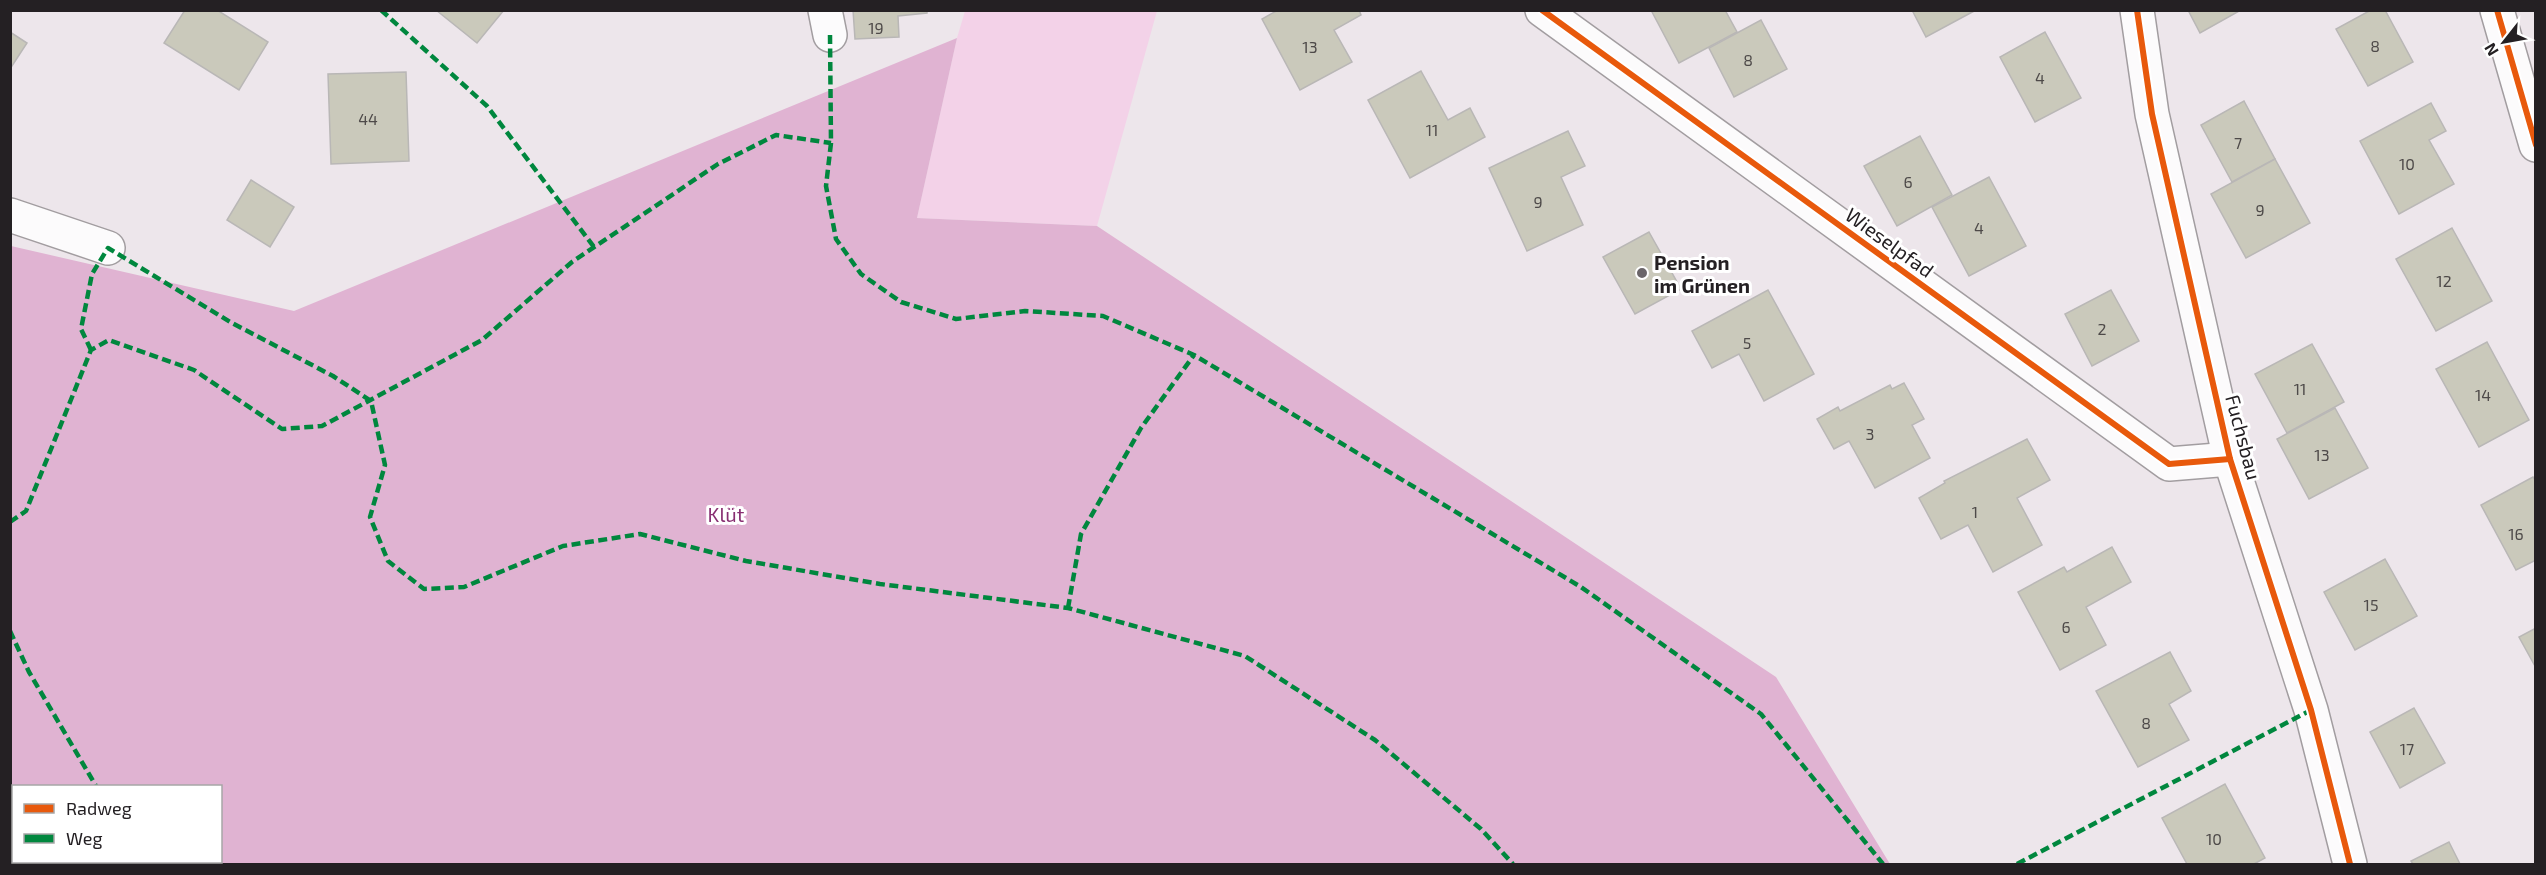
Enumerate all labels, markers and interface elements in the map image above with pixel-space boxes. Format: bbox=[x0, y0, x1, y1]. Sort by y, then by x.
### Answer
north arrow bbox=[2474, 12, 2534, 72]
house number: 19 bbox=[868, 18, 884, 37]
house number: 8 bbox=[2370, 36, 2380, 55]
house number: 13 bbox=[1302, 37, 1318, 56]
text: N bbox=[2480, 40, 2502, 60]
house number: 8 bbox=[1743, 50, 1753, 69]
house number: 4 bbox=[2035, 68, 2045, 87]
house number: 44 bbox=[358, 109, 378, 128]
house number: 11 bbox=[1426, 120, 1438, 139]
house number: 7 bbox=[2234, 133, 2242, 152]
house number: 10 bbox=[2399, 154, 2415, 173]
house number: 6 bbox=[1903, 172, 1913, 191]
house number: 9 bbox=[1533, 192, 1543, 211]
house number: 9 bbox=[2255, 200, 2265, 219]
street label: Wieselpfad bbox=[1841, 202, 1939, 282]
house number: 4 bbox=[1974, 218, 1984, 237]
place label: Pension im Grünen bbox=[1654, 250, 1750, 297]
marker: Pension im Grünen bbox=[1635, 266, 1649, 280]
house number: 12 bbox=[2436, 271, 2452, 290]
house number: 2 bbox=[2098, 319, 2107, 338]
house number: 5 bbox=[1743, 333, 1751, 352]
house number: 11 bbox=[2294, 379, 2306, 398]
house number: 14 bbox=[2475, 385, 2491, 404]
street label: Fuchsbau bbox=[2221, 392, 2267, 482]
house number: 3 bbox=[1866, 424, 1874, 443]
house number: 13 bbox=[2314, 445, 2330, 464]
park label: Klüt bbox=[708, 502, 745, 526]
house number: 1 bbox=[1972, 502, 1978, 521]
house number: 16 bbox=[2508, 524, 2524, 543]
house number: 15 bbox=[2364, 595, 2378, 614]
house number: 6 bbox=[2061, 617, 2071, 636]
house number: 8 bbox=[2141, 713, 2151, 732]
house number: 17 bbox=[2400, 739, 2414, 758]
legend bbox=[12, 785, 222, 863]
text: Radweg bbox=[66, 797, 132, 819]
text: Weg bbox=[66, 827, 102, 849]
house number: 10 bbox=[2206, 829, 2222, 848]

